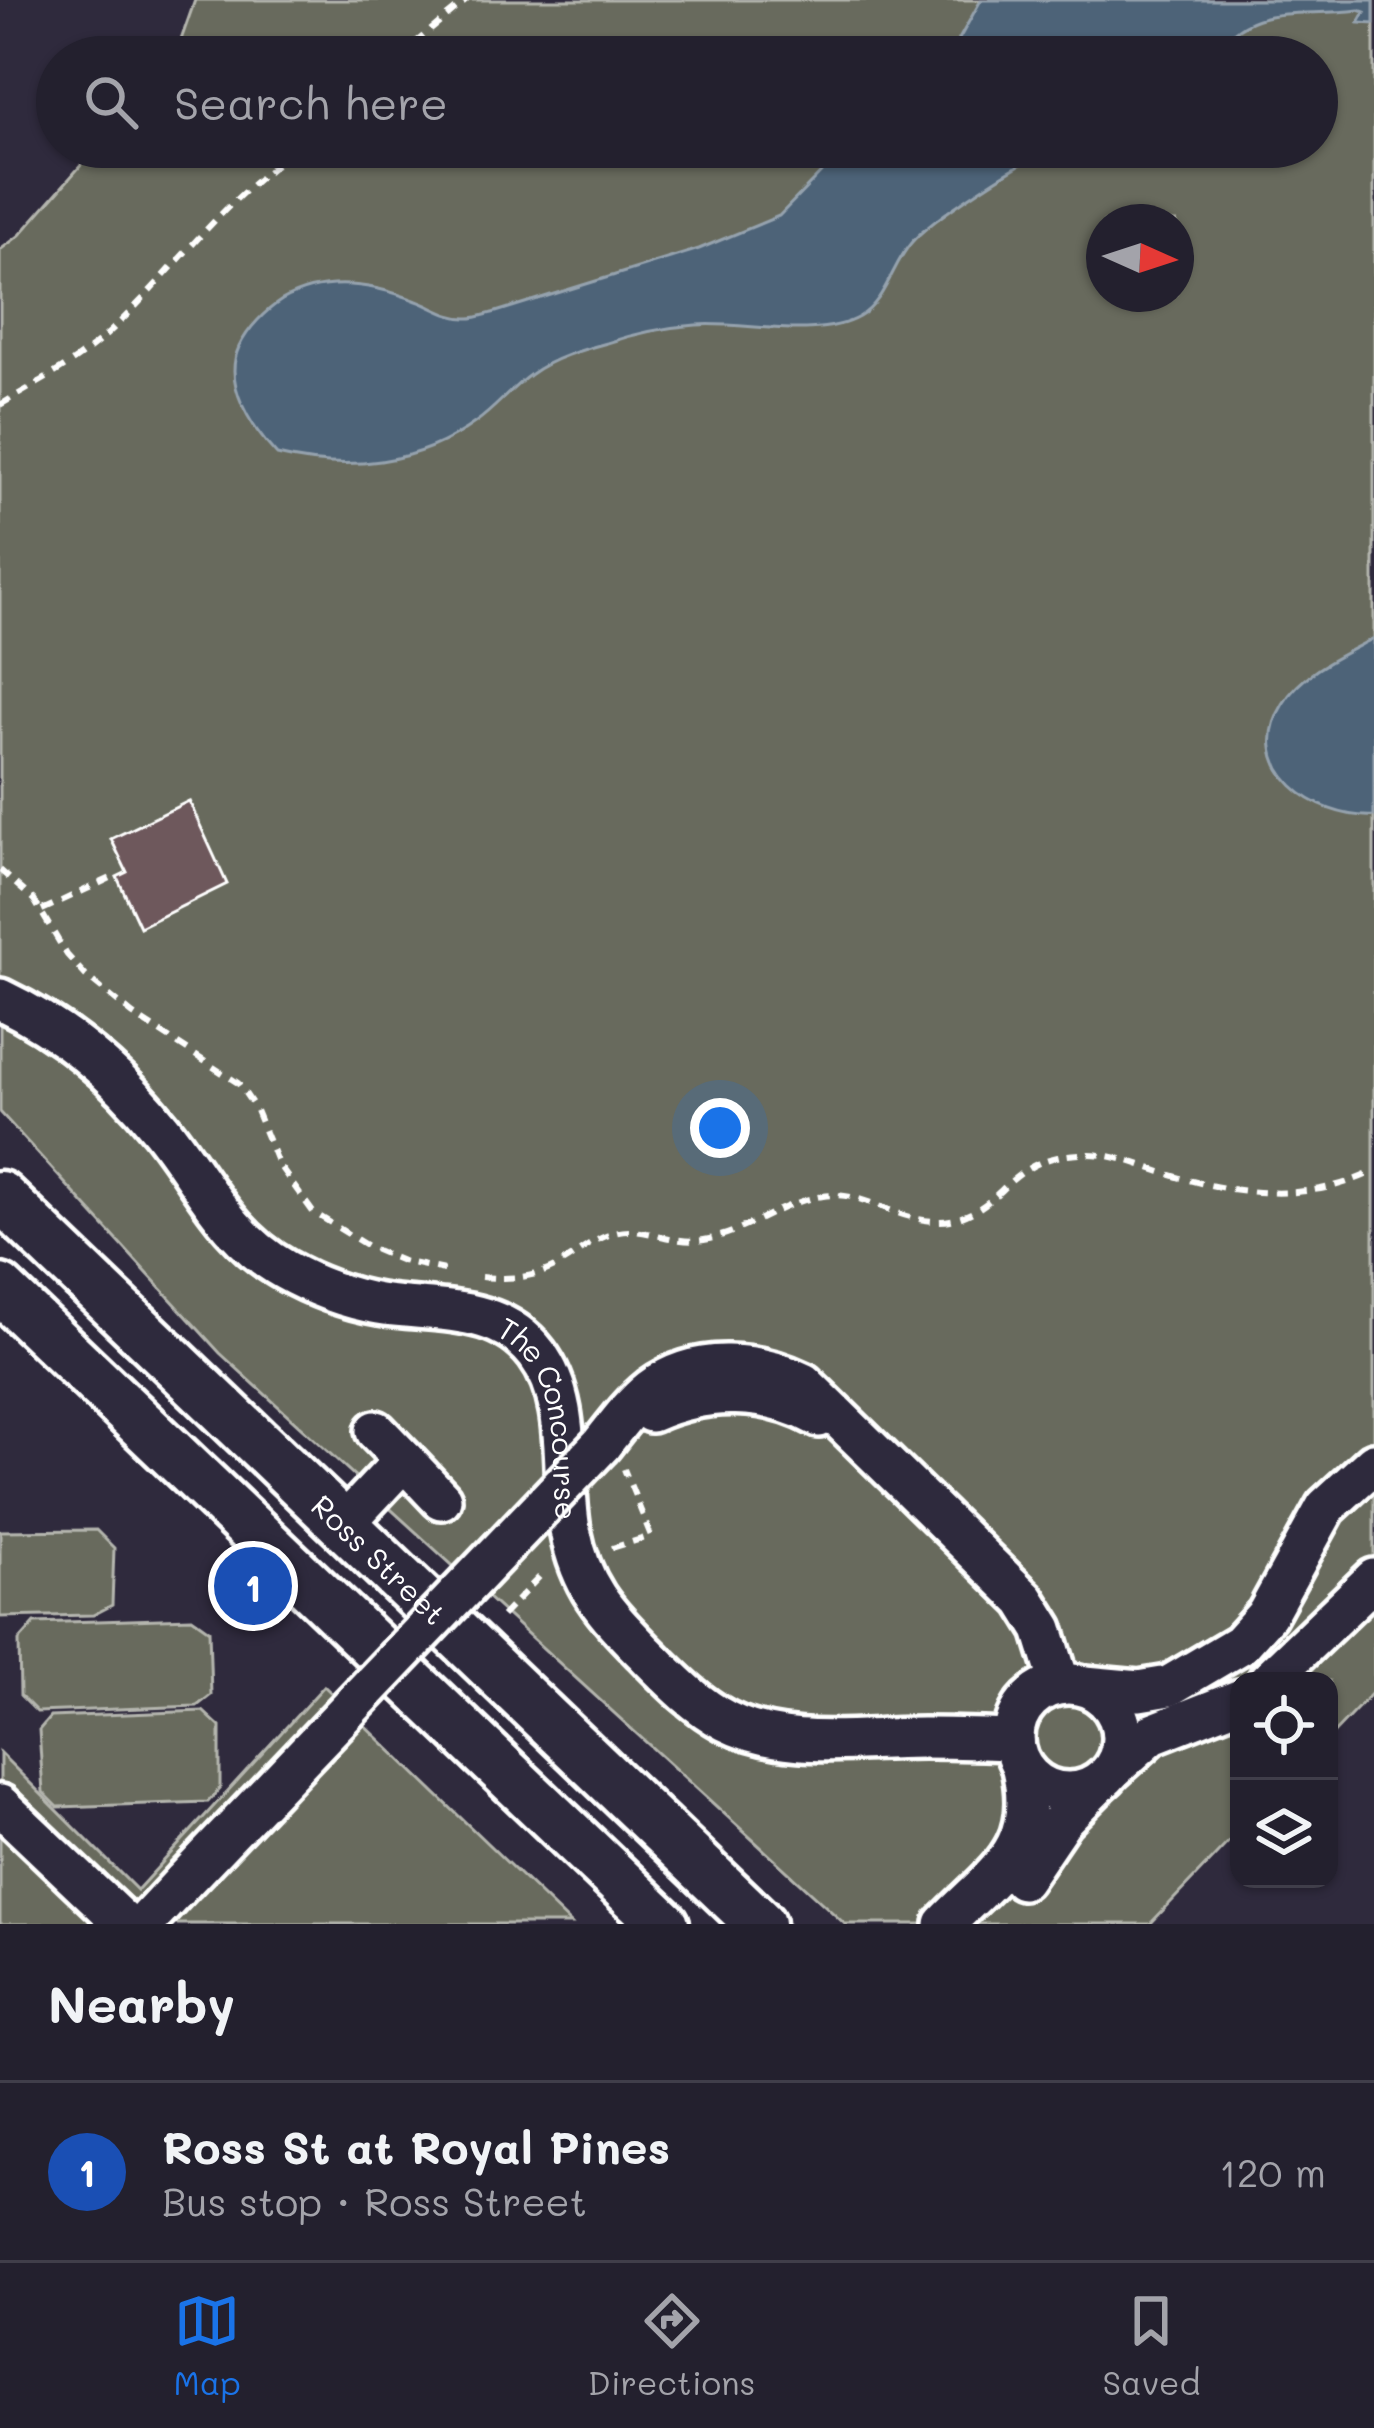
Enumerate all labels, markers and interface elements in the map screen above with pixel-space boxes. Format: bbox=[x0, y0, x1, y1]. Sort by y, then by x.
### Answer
search box bbox=[36, 36, 1338, 168]
icon: search bbox=[78, 69, 144, 135]
text: Search here bbox=[174, 73, 448, 131]
north arrow bbox=[1086, 204, 1194, 312]
your location bbox=[690, 1098, 750, 1158]
street label: The Concourse bbox=[491, 1307, 588, 1522]
street label: Ross Street bbox=[303, 1485, 455, 1633]
pin: 1 bbox=[214, 1541, 292, 1631]
map controls bbox=[1230, 1672, 1338, 1888]
button: locate bbox=[1230, 1672, 1338, 1780]
button: layers bbox=[1230, 1780, 1338, 1888]
text: Nearby bbox=[48, 1969, 235, 2036]
text: Ross St at Royal Pines bbox=[162, 2117, 670, 2175]
text: 1 bbox=[78, 2146, 96, 2197]
text: 120 m bbox=[1219, 2146, 1326, 2197]
text: Bus stop · Ross Street bbox=[162, 2175, 587, 2226]
tab: Map bbox=[174, 2288, 241, 2403]
tab: Directions bbox=[588, 2288, 755, 2403]
tab: Saved bbox=[1103, 2288, 1200, 2403]

